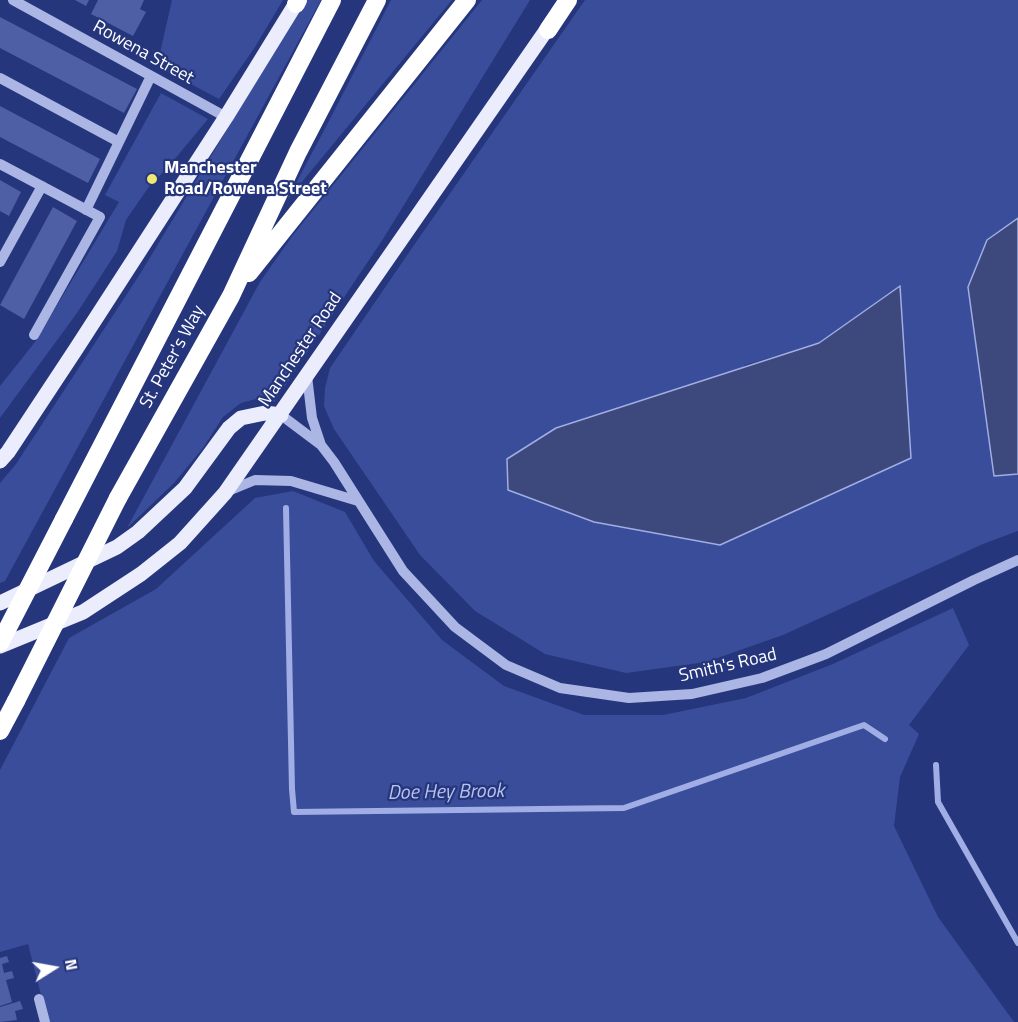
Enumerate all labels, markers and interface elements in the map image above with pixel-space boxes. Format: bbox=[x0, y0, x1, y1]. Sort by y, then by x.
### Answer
street label: Rowena Street bbox=[89, 16, 197, 90]
place label: Manchester Road/Rowena Street bbox=[164, 158, 327, 201]
marker: Manchester Road/Rowena Street bbox=[145, 172, 159, 186]
street label: Manchester Road bbox=[255, 289, 347, 411]
street label: St. Peter's Way bbox=[136, 302, 210, 412]
street label: Smith's Road bbox=[677, 644, 779, 688]
water label: Doe Hey Brook bbox=[387, 780, 505, 806]
north arrow bbox=[24, 938, 84, 998]
text: N bbox=[59, 957, 85, 972]

